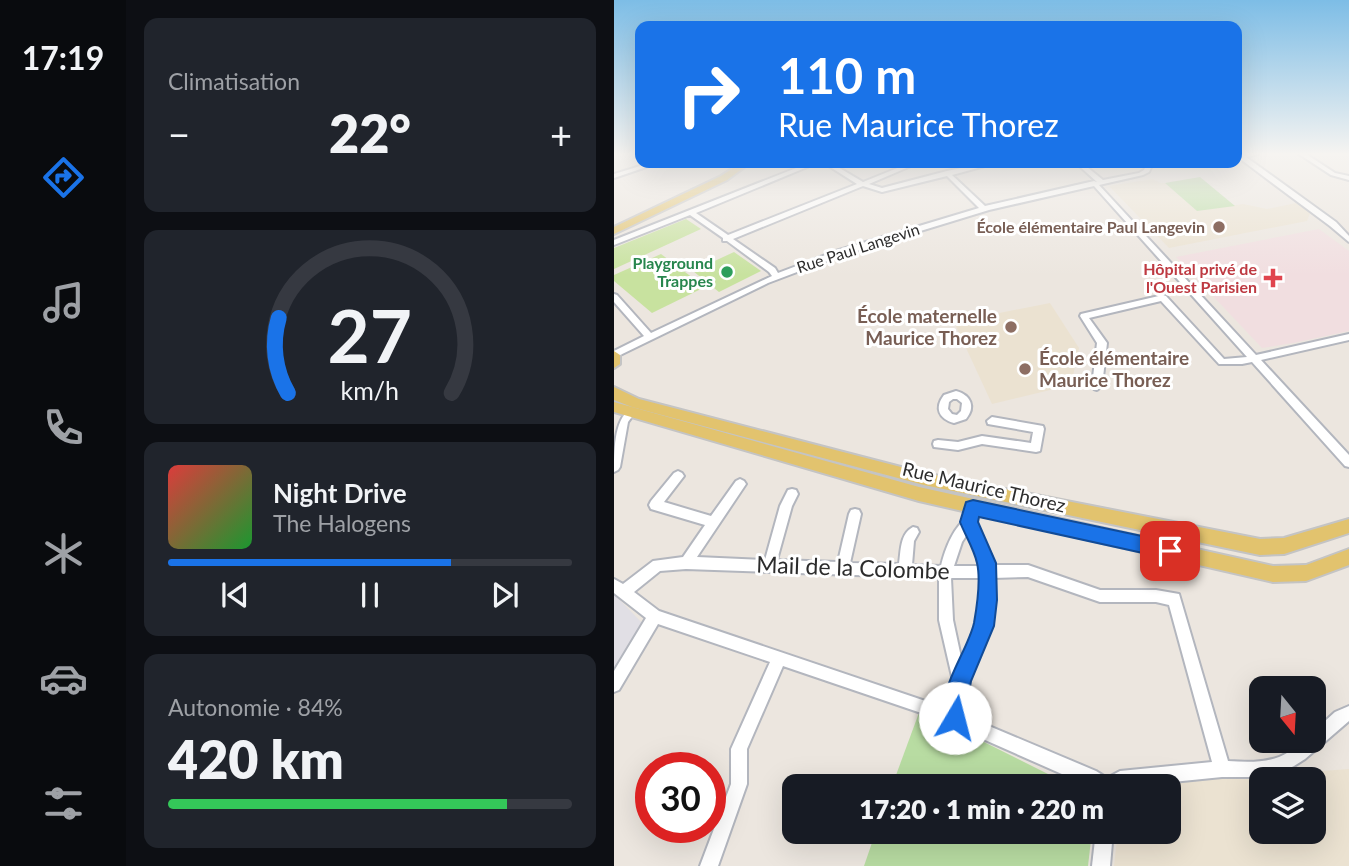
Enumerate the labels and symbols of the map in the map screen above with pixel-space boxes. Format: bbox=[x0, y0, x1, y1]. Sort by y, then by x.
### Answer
place label: École élémentaire Paul Langevin bbox=[976, 217, 1205, 236]
street label: Rue Paul Langevin bbox=[794, 219, 922, 276]
marker: École élémentaire Paul Langevin bbox=[1211, 219, 1227, 235]
place label: Playground Trappes bbox=[633, 253, 713, 290]
place label: Hôpital privé de l'Ouest Parisien bbox=[1143, 259, 1257, 296]
marker: Playground Trappes bbox=[719, 264, 735, 280]
marker: Hôpital privé de l'Ouest Parisien bbox=[1263, 268, 1283, 288]
place label: École maternelle Maurice Thorez bbox=[857, 304, 997, 349]
marker: École maternelle Maurice Thorez bbox=[1003, 319, 1019, 335]
place label: École élémentaire Maurice Thorez bbox=[1039, 346, 1189, 391]
marker: École élémentaire Maurice Thorez bbox=[1017, 361, 1033, 377]
street label: Rue Maurice Thorez bbox=[900, 457, 1068, 516]
pin bbox=[1140, 521, 1200, 581]
street label: Mail de la Colombe bbox=[756, 550, 950, 584]
north arrow bbox=[1249, 676, 1326, 752]
position arrow bbox=[918, 681, 992, 755]
speed limit sign: 30 bbox=[635, 752, 726, 843]

